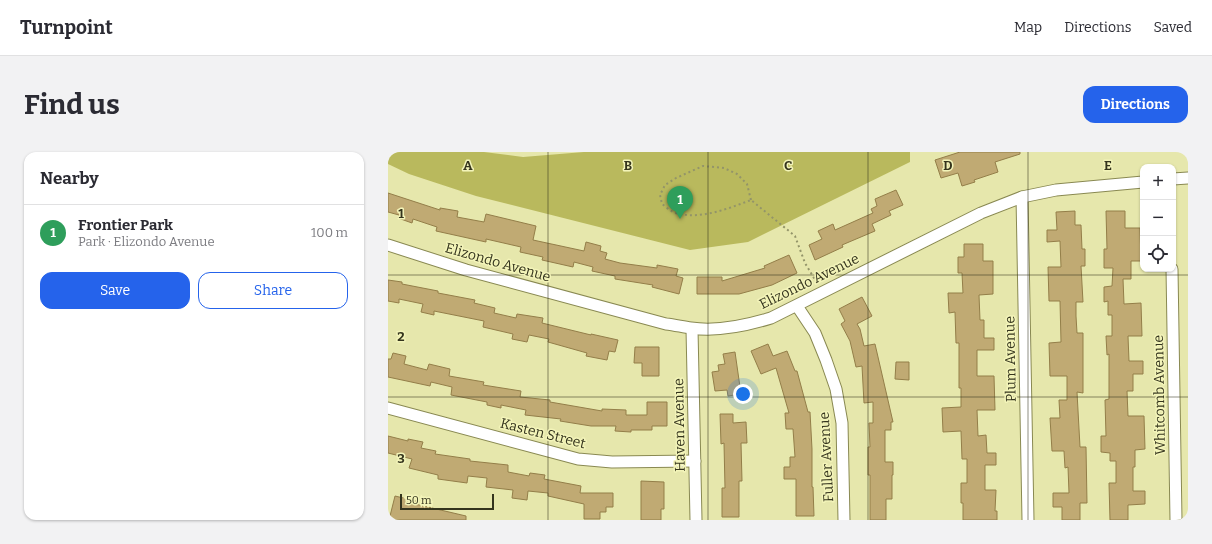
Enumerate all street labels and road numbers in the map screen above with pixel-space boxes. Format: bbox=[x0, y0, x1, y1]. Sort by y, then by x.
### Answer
street label: Elizondo Avenue bbox=[443, 239, 553, 286]
street label: Elizondo Avenue bbox=[757, 250, 862, 313]
street label: Plum Avenue bbox=[1001, 316, 1020, 402]
street label: Whitcomb Avenue bbox=[1150, 335, 1169, 455]
street label: Haven Avenue bbox=[670, 378, 689, 472]
street label: Fuller Avenue bbox=[816, 411, 837, 503]
street label: Kasten Street bbox=[498, 415, 587, 452]

